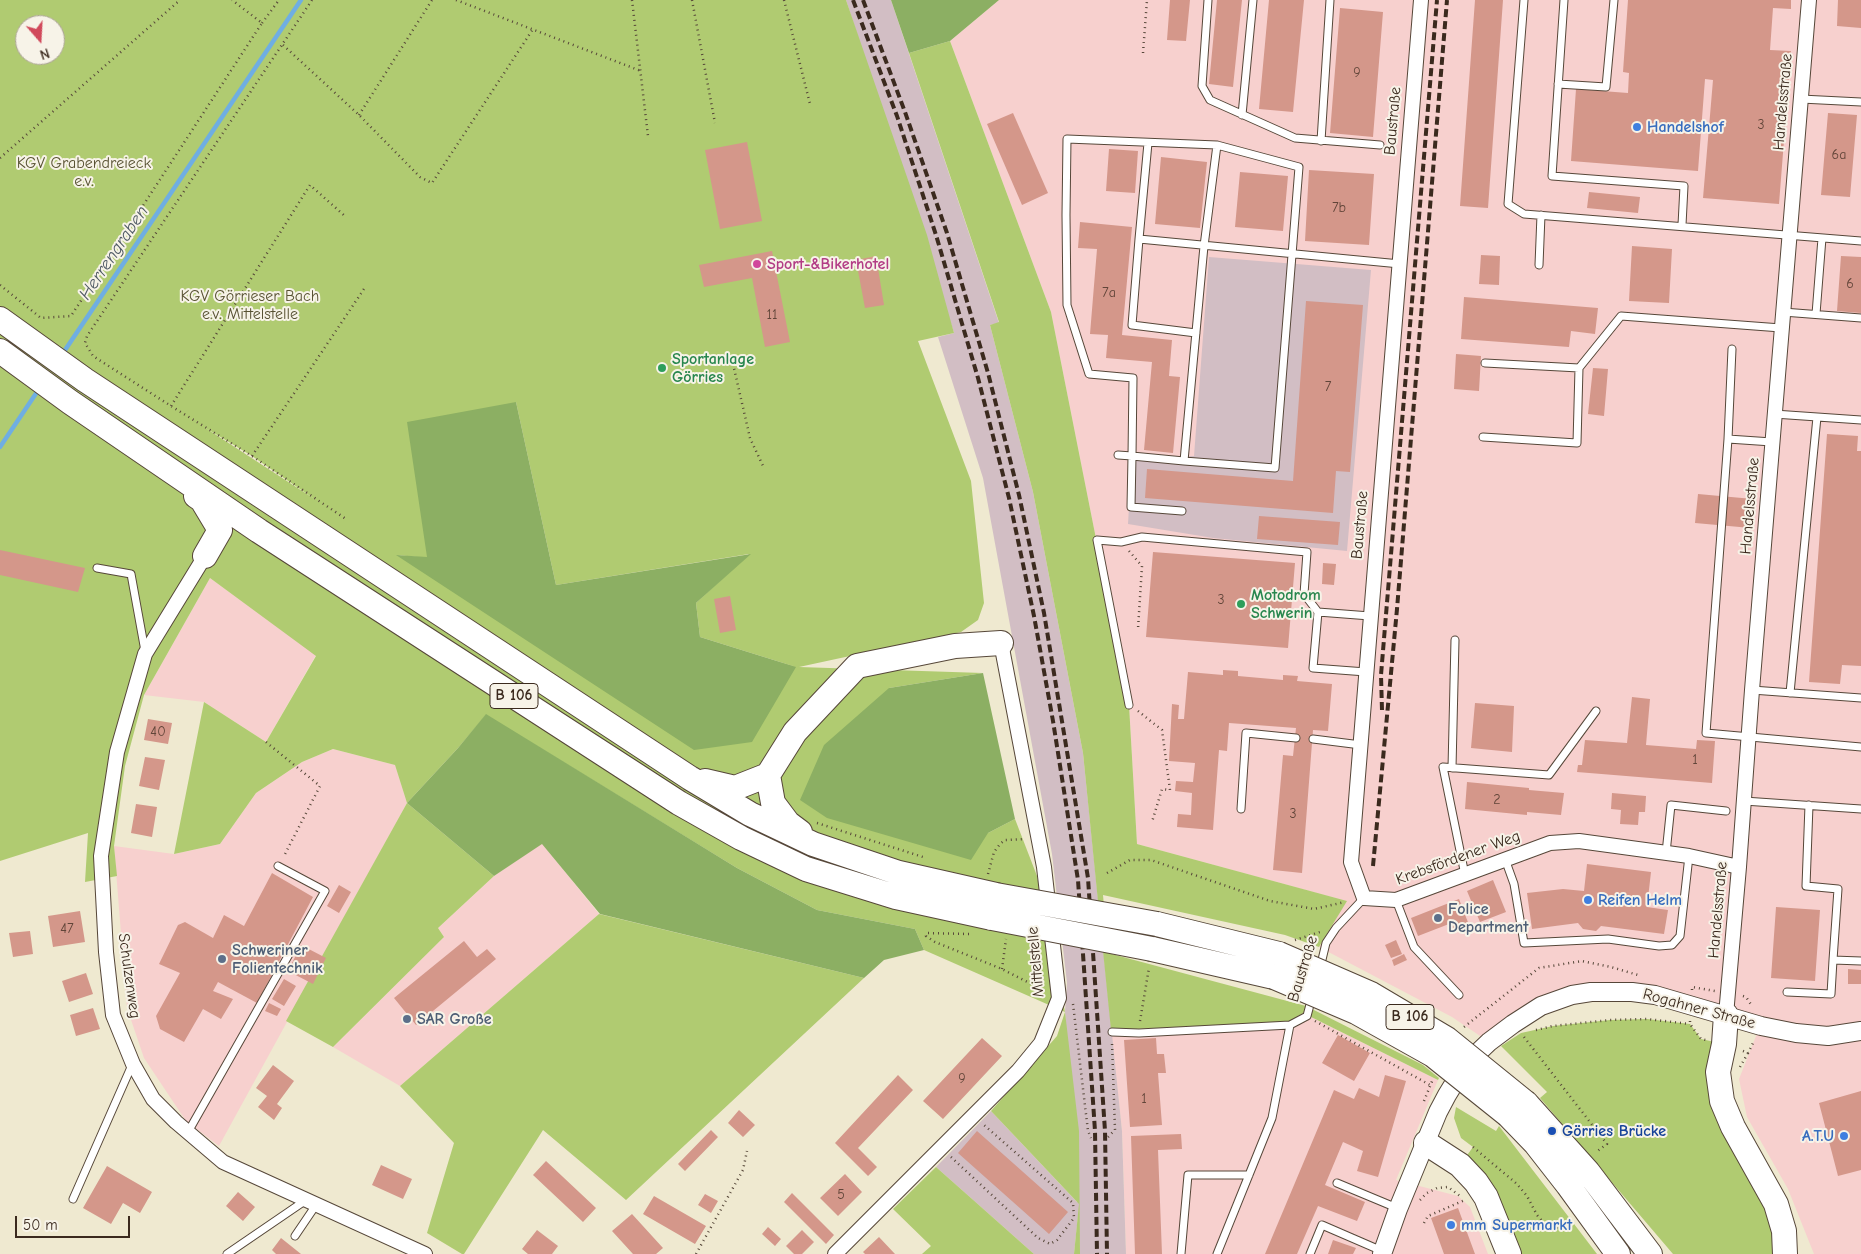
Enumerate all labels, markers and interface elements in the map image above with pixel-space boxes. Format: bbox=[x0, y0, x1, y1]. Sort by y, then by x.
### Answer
north arrow bbox=[15, 15, 65, 65]
text: N bbox=[38, 44, 52, 63]
street label: Handelsstraße bbox=[1769, 53, 1797, 151]
house number: 9 bbox=[1353, 65, 1361, 81]
street label: Baustraße bbox=[1380, 86, 1406, 156]
place label: Handelshof bbox=[1647, 117, 1724, 137]
house number: 3 bbox=[1757, 117, 1765, 133]
marker: Handelshof bbox=[1631, 121, 1643, 133]
house number: 6a bbox=[1832, 147, 1846, 163]
park label: KGV Grabendreieck e.v. bbox=[17, 153, 151, 191]
house number: 7b bbox=[1332, 200, 1346, 216]
water label: Herrengraben bbox=[75, 202, 153, 304]
place label: Sport-&Bikerhotel bbox=[767, 254, 889, 274]
marker: Sport-&Bikerhotel bbox=[751, 258, 763, 270]
house number: 6 bbox=[1846, 276, 1854, 292]
house number: 7a bbox=[1102, 285, 1116, 301]
park label: KGV Görrieser Bach e.v. Mittelstelle bbox=[181, 286, 319, 324]
house number: 11 bbox=[766, 307, 778, 323]
place label: Sportanlage Görries bbox=[672, 349, 754, 387]
marker: Sportanlage Görries bbox=[656, 362, 668, 374]
house number: 7 bbox=[1325, 379, 1331, 395]
street label: Handelsstraße bbox=[1736, 457, 1764, 555]
street label: Baustraße bbox=[1347, 490, 1373, 560]
place label: Motodrom Schwerin bbox=[1251, 585, 1321, 623]
house number: 3 bbox=[1217, 592, 1225, 608]
marker: Motodrom Schwerin bbox=[1235, 598, 1247, 610]
road number: B 106 bbox=[490, 684, 538, 708]
house number: 40 bbox=[150, 724, 166, 740]
house number: 1 bbox=[1692, 752, 1698, 768]
house number: 2 bbox=[1493, 792, 1501, 808]
house number: 3 bbox=[1289, 806, 1297, 822]
street label: Krebsfördener Weg bbox=[1393, 827, 1523, 889]
street label: Handelsstraße bbox=[1704, 861, 1732, 959]
place label: Reifen Helm bbox=[1598, 890, 1682, 910]
marker: Reifen Helm bbox=[1582, 894, 1594, 906]
place label: Folice Department bbox=[1448, 899, 1529, 937]
marker: Folice Department bbox=[1432, 912, 1444, 924]
house number: 47 bbox=[60, 921, 74, 937]
street label: Mittelstelle bbox=[1023, 926, 1049, 998]
street label: Schulzenweg bbox=[114, 932, 144, 1020]
street label: Baustraße bbox=[1284, 934, 1322, 1004]
place label: Schweriner Folientechnik bbox=[232, 940, 323, 978]
marker: Schweriner Folientechnik bbox=[216, 953, 228, 965]
street label: Rogahner Straße bbox=[1641, 985, 1757, 1033]
road number: B 106 bbox=[1386, 1004, 1434, 1030]
place label: SAR Große bbox=[417, 1009, 492, 1029]
marker: SAR Große bbox=[401, 1013, 413, 1025]
house number: 9 bbox=[958, 1071, 966, 1087]
house number: 1 bbox=[1141, 1091, 1147, 1107]
place label: Görries Brücke bbox=[1562, 1121, 1666, 1141]
marker: Görries Brücke bbox=[1546, 1125, 1558, 1137]
place label: A.T.U bbox=[1802, 1126, 1834, 1146]
marker: A.T.U bbox=[1838, 1130, 1850, 1142]
house number: 5 bbox=[837, 1187, 845, 1203]
scale bar bbox=[18, 1206, 132, 1238]
place label: mm Supermarkt bbox=[1461, 1215, 1572, 1235]
text: 50 m bbox=[23, 1216, 58, 1234]
marker: mm Supermarkt bbox=[1445, 1219, 1457, 1231]

